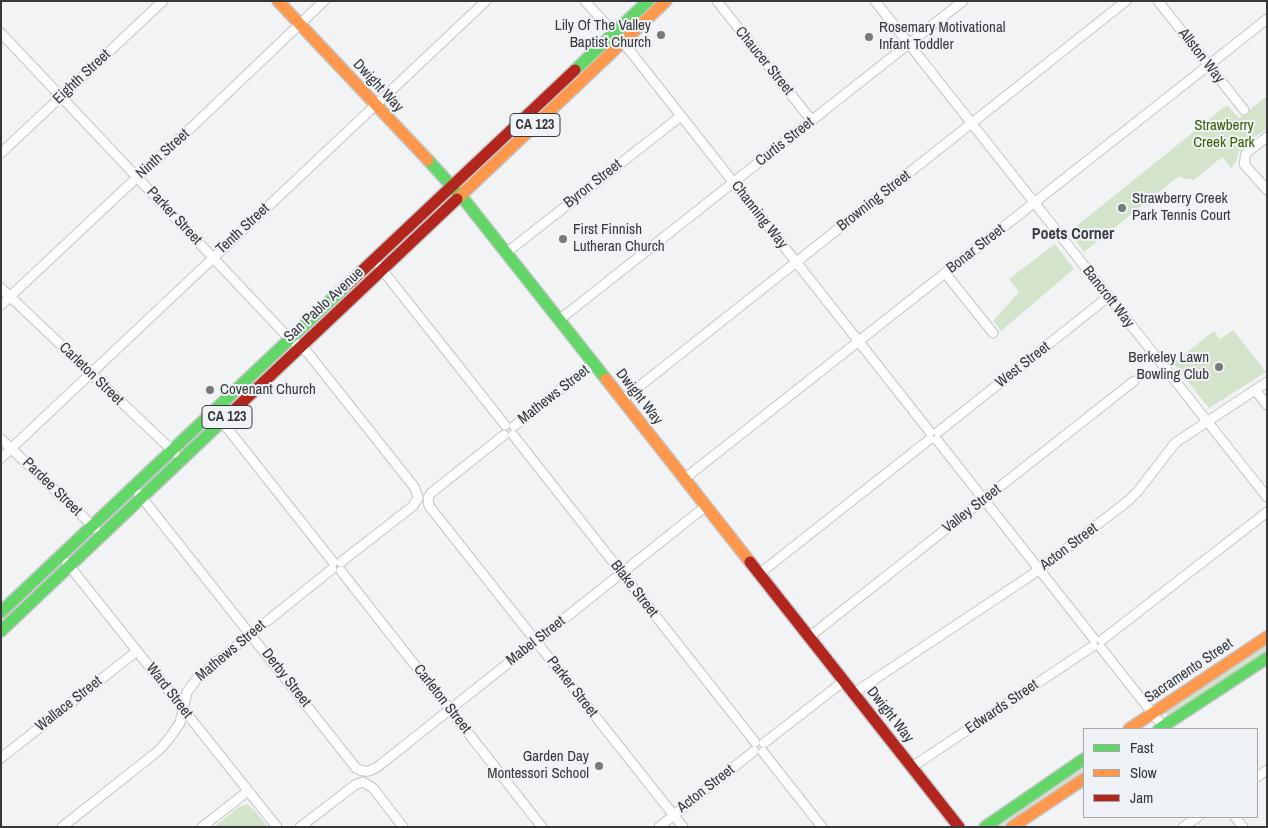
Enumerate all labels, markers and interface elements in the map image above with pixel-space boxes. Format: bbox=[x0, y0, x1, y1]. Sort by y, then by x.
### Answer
place label: Lily Of The Valley Baptist Church bbox=[555, 17, 651, 52]
place label: Rosemary Motivational Infant Toddler bbox=[879, 19, 1005, 54]
street label: Chaucer Street bbox=[731, 23, 797, 99]
street label: Allston Way bbox=[1174, 25, 1228, 87]
marker: Lily Of The Valley Baptist Church bbox=[655, 29, 667, 41]
marker: Rosemary Motivational Infant Toddler bbox=[863, 31, 875, 43]
street label: Eighth Street bbox=[50, 46, 114, 108]
street label: Dwight Way bbox=[349, 56, 407, 116]
road number: CA 123 bbox=[510, 114, 560, 136]
street label: Curtis Street bbox=[752, 114, 818, 170]
park label: Strawberry Creek Park bbox=[1193, 117, 1255, 152]
street label: Ninth Street bbox=[133, 125, 193, 183]
street label: Byron Street bbox=[561, 156, 625, 212]
street label: Browning Street bbox=[834, 167, 914, 235]
street label: Channing Way bbox=[727, 178, 791, 252]
street label: Parker Street bbox=[143, 183, 205, 249]
place label: Strawberry Creek Park Tennis Court bbox=[1132, 190, 1230, 225]
street label: Tenth Street bbox=[213, 200, 273, 258]
marker: Strawberry Creek Park Tennis Court bbox=[1116, 202, 1128, 214]
place label: First Finnish Lutheran Church bbox=[573, 221, 665, 256]
street label: Bonar Street bbox=[943, 221, 1009, 277]
district label: Poets Corner bbox=[1032, 225, 1114, 245]
marker: First Finnish Lutheran Church bbox=[557, 233, 569, 245]
street label: Bancroft Way bbox=[1078, 263, 1138, 331]
street label: San Pablo Avenue bbox=[281, 264, 367, 346]
street label: West Street bbox=[992, 338, 1054, 392]
street label: Carleton Street bbox=[55, 339, 127, 409]
place label: Berkeley Lawn Bowling Club bbox=[1128, 349, 1209, 384]
marker: Berkeley Lawn Bowling Club bbox=[1213, 361, 1225, 373]
street label: Mathews Street bbox=[515, 362, 593, 428]
street label: Dwight Way bbox=[612, 366, 666, 428]
place label: Covenant Church bbox=[220, 381, 316, 399]
marker: Covenant Church bbox=[204, 384, 216, 396]
road number: CA 123 bbox=[202, 406, 252, 428]
street label: Pardee Street bbox=[18, 454, 86, 520]
street label: Valley Street bbox=[939, 481, 1005, 537]
street label: Acton Street bbox=[1037, 519, 1101, 575]
street label: Blake Street bbox=[606, 557, 662, 621]
street label: Mabel Street bbox=[503, 612, 569, 670]
street label: Mathews Street bbox=[192, 617, 270, 685]
street label: Sacramento Street bbox=[1141, 635, 1237, 707]
street label: Derby Street bbox=[258, 645, 314, 711]
street label: Parker Street bbox=[543, 653, 601, 721]
street label: Ward Street bbox=[142, 660, 196, 722]
street label: Carleton Street bbox=[409, 661, 475, 737]
street label: Wallace Street bbox=[32, 672, 106, 736]
street label: Edwards Street bbox=[962, 676, 1042, 738]
street label: Dwight Way bbox=[863, 684, 917, 746]
legend bbox=[1083, 728, 1258, 818]
text: Fast bbox=[1130, 737, 1153, 758]
place label: Garden Day Montessori School bbox=[487, 748, 589, 783]
marker: Garden Day Montessori School bbox=[593, 760, 605, 772]
street label: Acton Street bbox=[674, 761, 738, 817]
text: Slow bbox=[1130, 762, 1157, 783]
text: Jam bbox=[1130, 787, 1153, 808]

